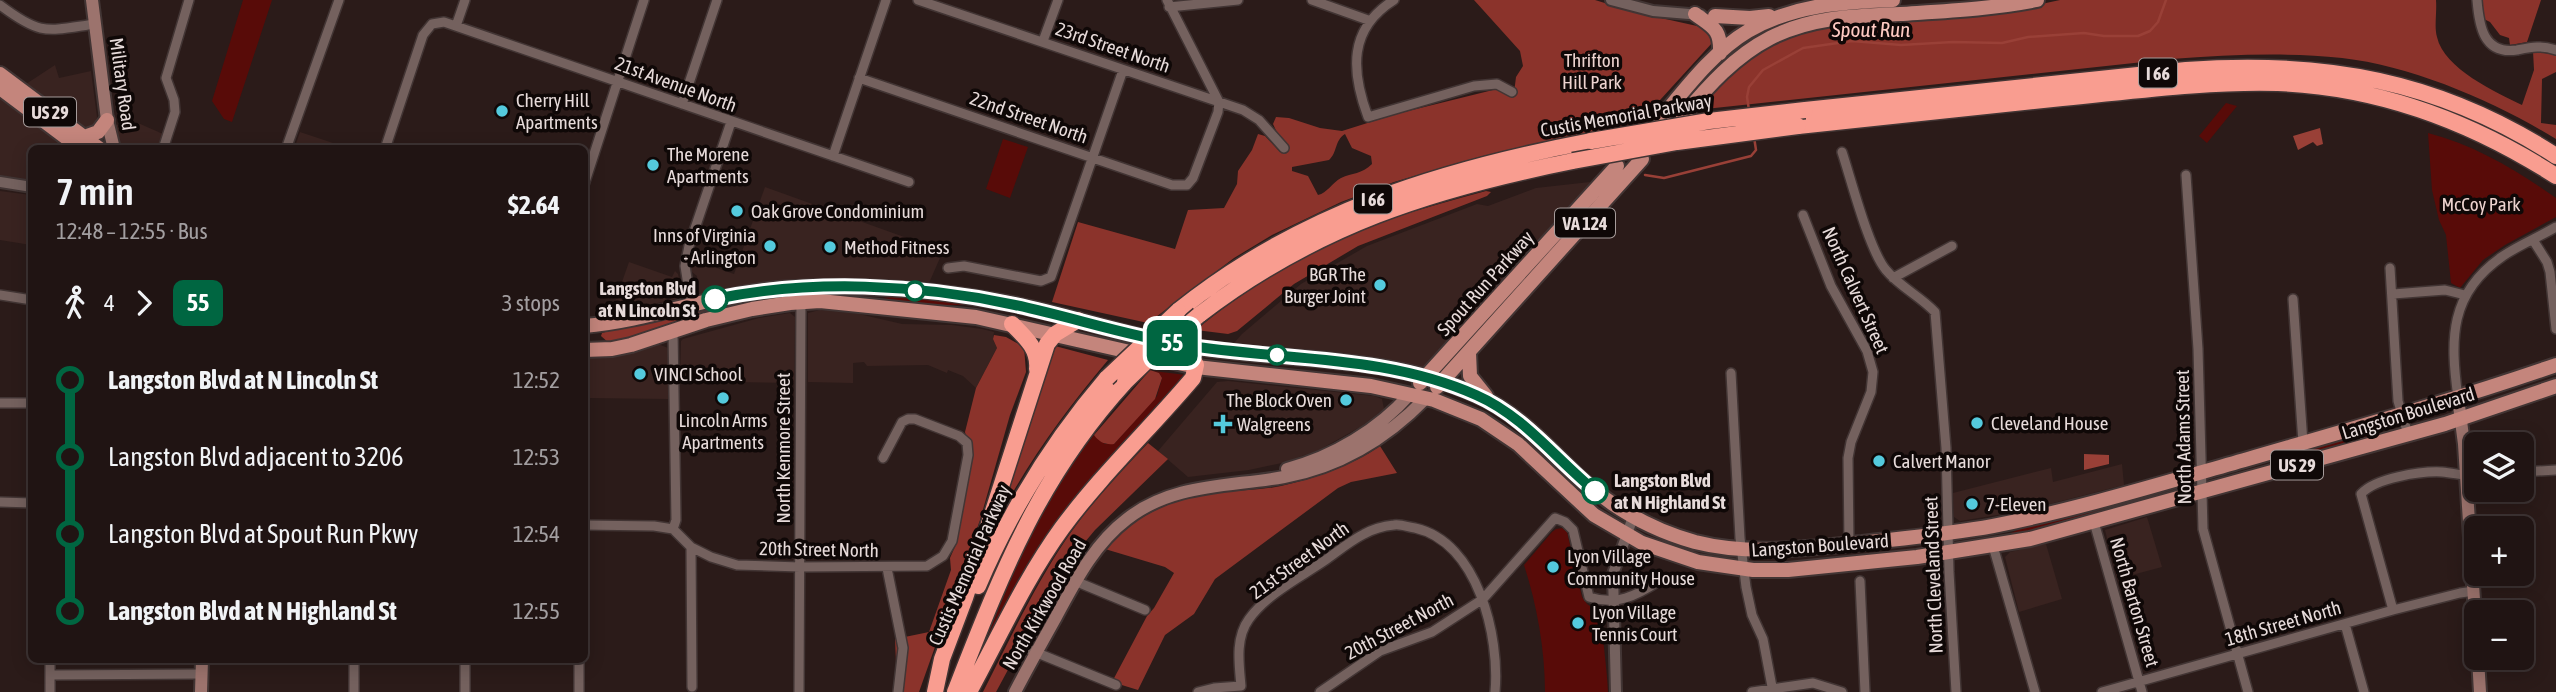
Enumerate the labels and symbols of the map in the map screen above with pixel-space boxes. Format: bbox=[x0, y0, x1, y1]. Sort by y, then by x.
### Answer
street label: 23rd Street North bbox=[1053, 17, 1173, 77]
water label: Spout Run bbox=[1831, 17, 1910, 41]
street label: Military Road bbox=[106, 36, 140, 132]
park label: Thrifton Hill Park bbox=[1562, 49, 1623, 93]
street label: 21st Avenue North bbox=[612, 52, 740, 116]
road number: I 66 bbox=[2139, 58, 2177, 88]
street label: 22nd Street North bbox=[967, 87, 1091, 147]
place label: Cherry Hill Apartments bbox=[516, 89, 598, 133]
street label: Custis Memorial Parkway bbox=[1539, 89, 1714, 141]
road number: US 29 bbox=[24, 98, 76, 127]
marker: Cherry Hill Apartments bbox=[494, 103, 510, 119]
place label: The Morene Apartments bbox=[667, 143, 749, 187]
marker: The Morene Apartments bbox=[645, 157, 661, 173]
road number: I 66 bbox=[1354, 184, 1392, 214]
park label: McCoy Park bbox=[2441, 193, 2521, 215]
place label: Oak Grove Condominium bbox=[751, 200, 924, 222]
marker: Oak Grove Condominium bbox=[729, 203, 745, 219]
road number: VA 124 bbox=[1555, 208, 1615, 238]
street label: North Calvert Street bbox=[1818, 223, 1894, 357]
place label: Inns of Virginia - Arlington bbox=[653, 224, 756, 268]
street label: Spout Run Parkway bbox=[1432, 226, 1538, 340]
place label: Method Fitness bbox=[844, 236, 950, 258]
marker: Inns of Virginia - Arlington bbox=[762, 238, 778, 254]
marker: Method Fitness bbox=[822, 239, 838, 255]
place label: BGR The Burger Joint bbox=[1284, 263, 1366, 307]
place label: Langston Blvd at N Lincoln St bbox=[598, 277, 697, 321]
marker: BGR The Burger Joint bbox=[1372, 277, 1388, 293]
unlabelled marker bbox=[905, 281, 925, 301]
marker: Langston Blvd at N Lincoln St bbox=[702, 286, 728, 312]
line badge: 55 bbox=[1140, 320, 1204, 366]
unlabelled marker bbox=[1267, 345, 1287, 365]
place label: VINCI School bbox=[654, 363, 742, 385]
marker: VINCI School bbox=[632, 366, 648, 382]
street label: North Adams Street bbox=[2171, 369, 2195, 505]
street label: North Kenmore Street bbox=[772, 373, 794, 523]
street label: Langston Boulevard bbox=[2339, 382, 2477, 444]
place label: The Block Oven bbox=[1226, 389, 1332, 411]
marker: Lincoln Arms Apartments bbox=[715, 390, 731, 406]
marker: The Block Oven bbox=[1338, 392, 1354, 408]
place label: Lincoln Arms Apartments bbox=[678, 409, 768, 453]
place label: Cleveland House bbox=[1991, 412, 2108, 434]
place label: Walgreens bbox=[1237, 413, 1311, 435]
marker: Cleveland House bbox=[1969, 415, 1985, 431]
marker: Walgreens bbox=[1215, 416, 1231, 432]
place label: Calvert Manor bbox=[1893, 450, 1991, 472]
road number: US 29 bbox=[2271, 450, 2323, 480]
marker: Calvert Manor bbox=[1871, 453, 1887, 469]
place label: Langston Blvd at N Highland St bbox=[1614, 469, 1726, 513]
marker: Langston Blvd at N Highland St bbox=[1582, 478, 1608, 504]
street label: Custis Memorial Parkway bbox=[924, 481, 1014, 649]
place label: 7-Eleven bbox=[1986, 493, 2047, 515]
street label: North Cleveland Street bbox=[1919, 496, 1947, 654]
marker: 7-Eleven bbox=[1964, 496, 1980, 512]
street label: 21st Street North bbox=[1245, 517, 1353, 603]
street label: Langston Boulevard bbox=[1751, 529, 1889, 561]
street label: North Kirkwood Road bbox=[998, 535, 1090, 673]
street label: North Barton Street bbox=[2106, 535, 2164, 669]
street label: 20th Street North bbox=[759, 537, 879, 561]
place label: Lyon Village Community House bbox=[1567, 545, 1695, 589]
marker: Lyon Village Community House bbox=[1545, 559, 1561, 575]
street label: 20th Street North bbox=[1341, 588, 1457, 664]
street label: 18th Street North bbox=[2222, 596, 2344, 650]
place label: Lyon Village Tennis Court bbox=[1592, 601, 1677, 645]
marker: Lyon Village Tennis Court bbox=[1570, 615, 1586, 631]

